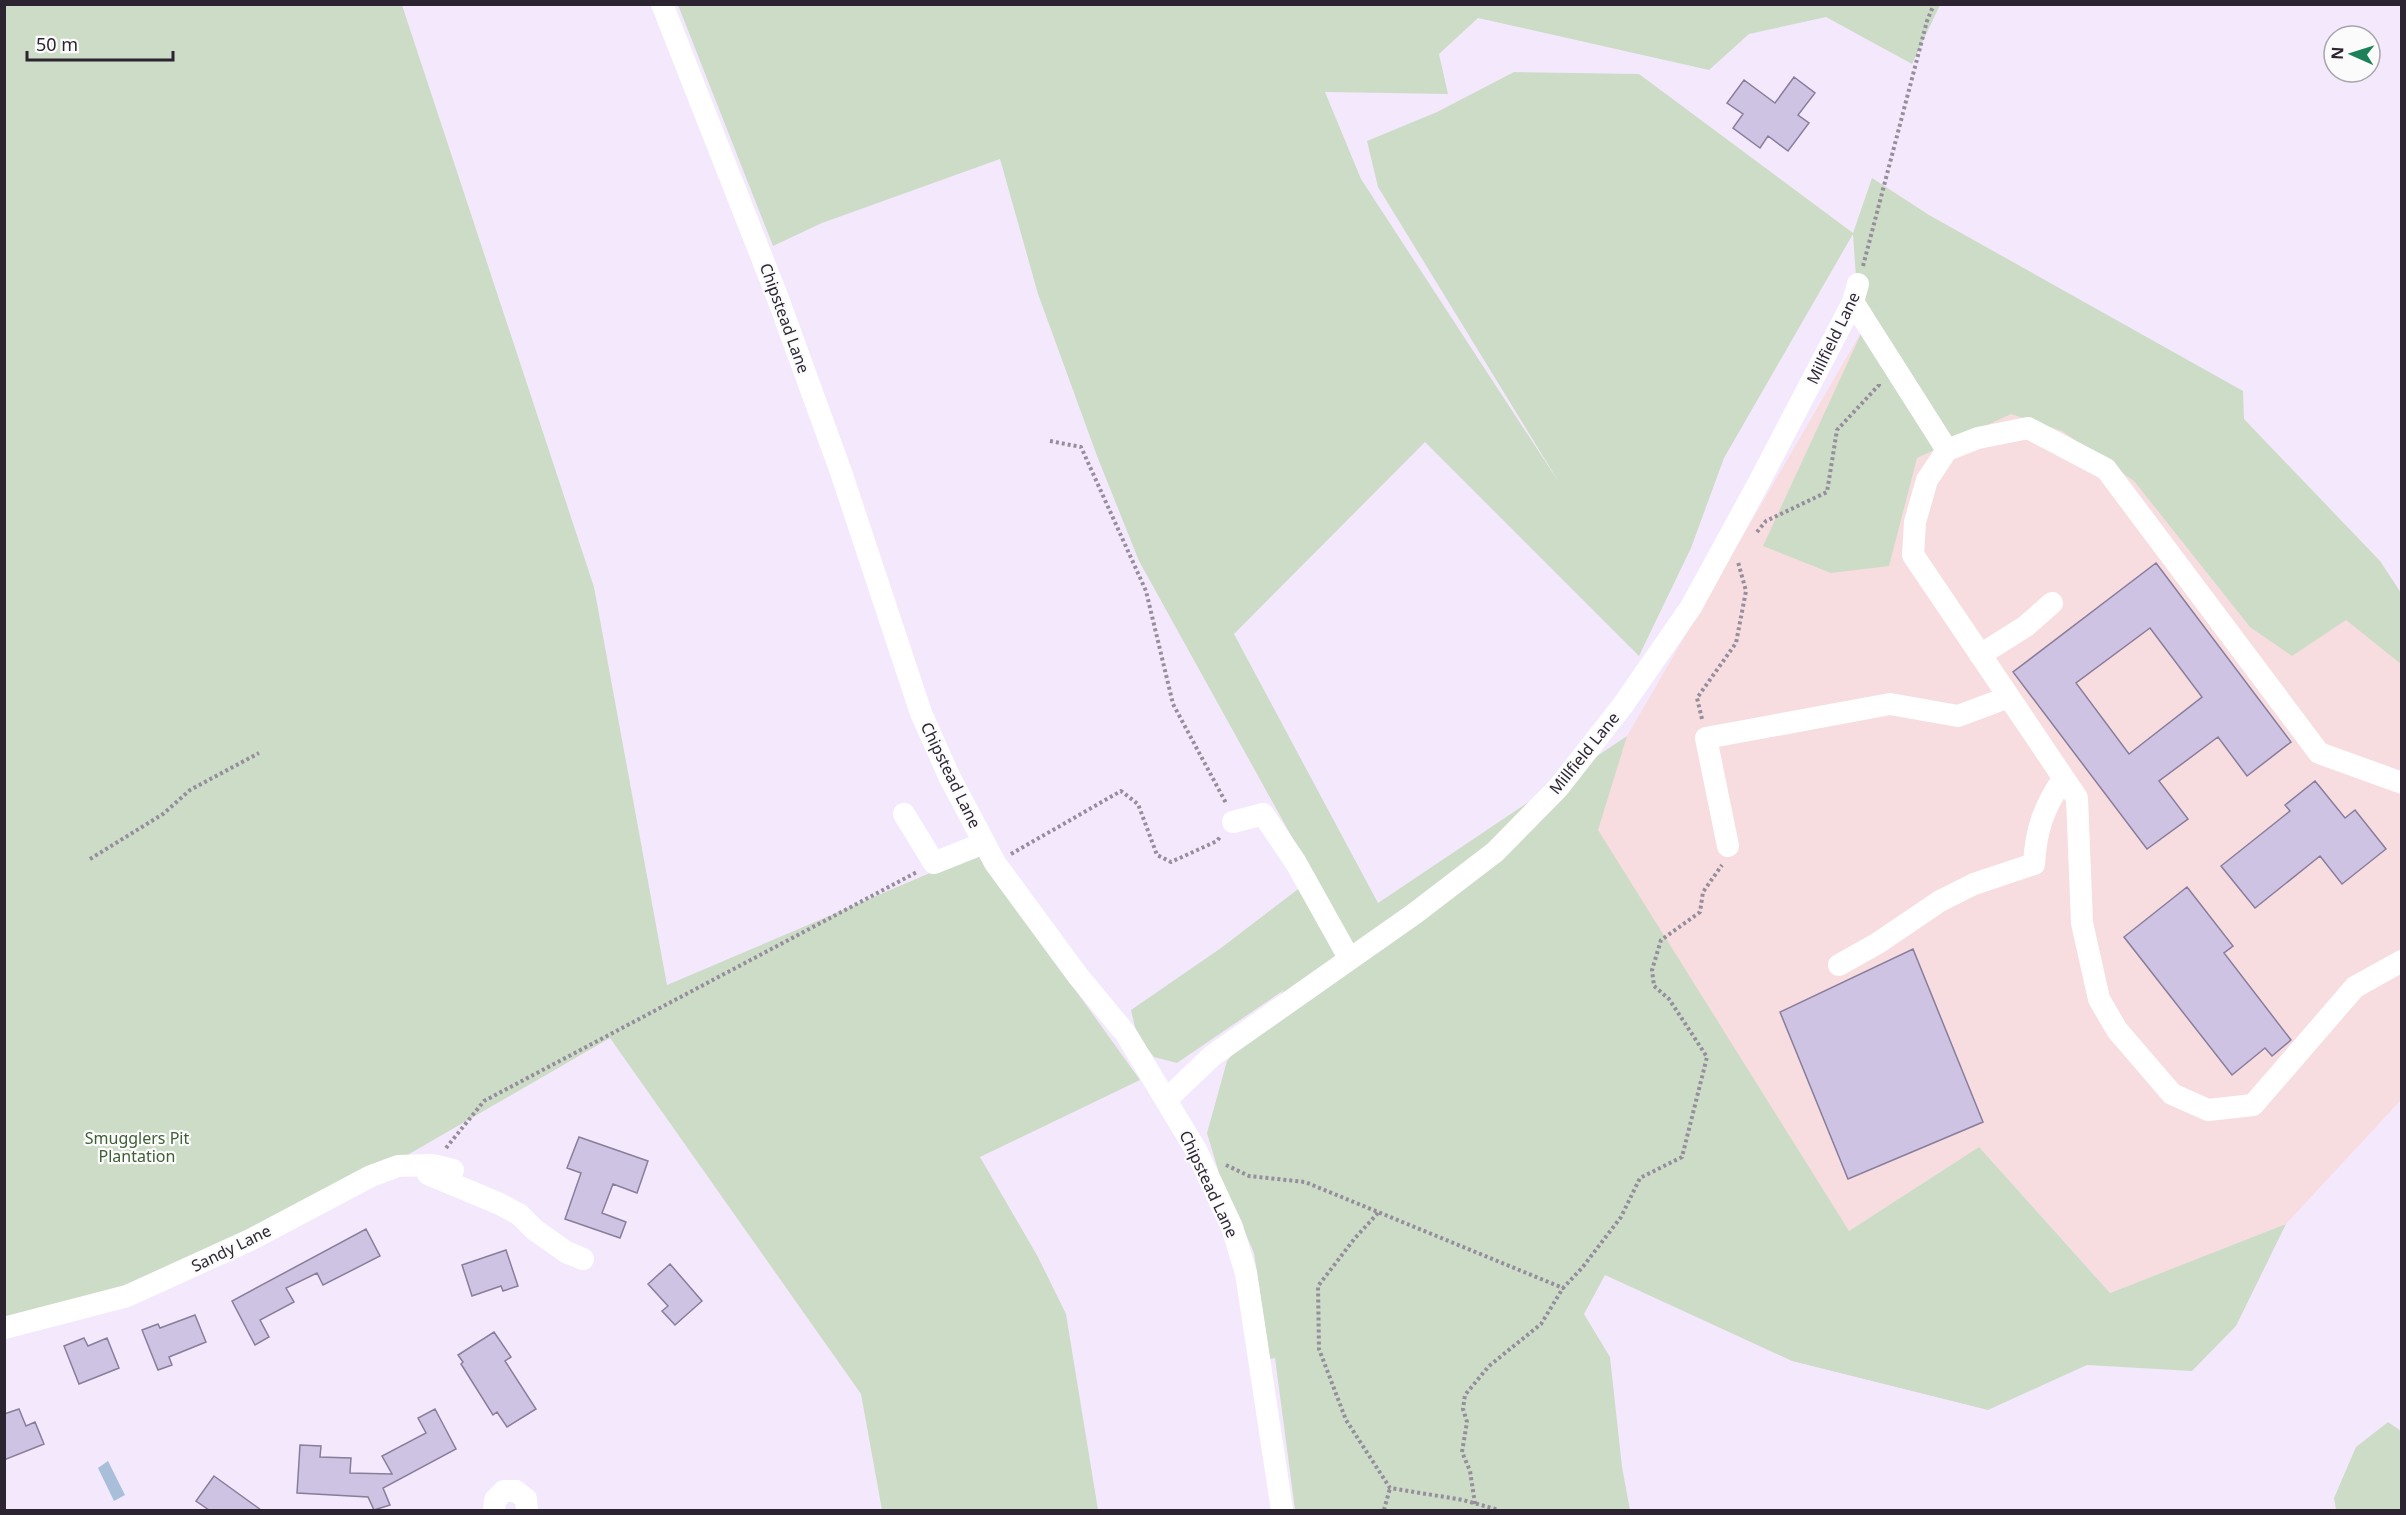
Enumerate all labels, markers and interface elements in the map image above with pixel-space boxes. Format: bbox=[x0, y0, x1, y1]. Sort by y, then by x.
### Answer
scale bar bbox=[27, 24, 172, 62]
north arrow bbox=[2322, 24, 2382, 84]
text: 50 m bbox=[36, 32, 78, 56]
text: N bbox=[2326, 46, 2348, 60]
street label: Chipstead Lane bbox=[755, 260, 815, 376]
street label: Millfield Lane bbox=[1801, 288, 1865, 388]
street label: Millfield Lane bbox=[1544, 707, 1624, 799]
street label: Chipstead Lane bbox=[916, 718, 986, 832]
park label: Smugglers Pit Plantation bbox=[85, 1127, 189, 1167]
street label: Chipstead Lane bbox=[1175, 1127, 1243, 1241]
street label: Sandy Lane bbox=[187, 1219, 275, 1277]

